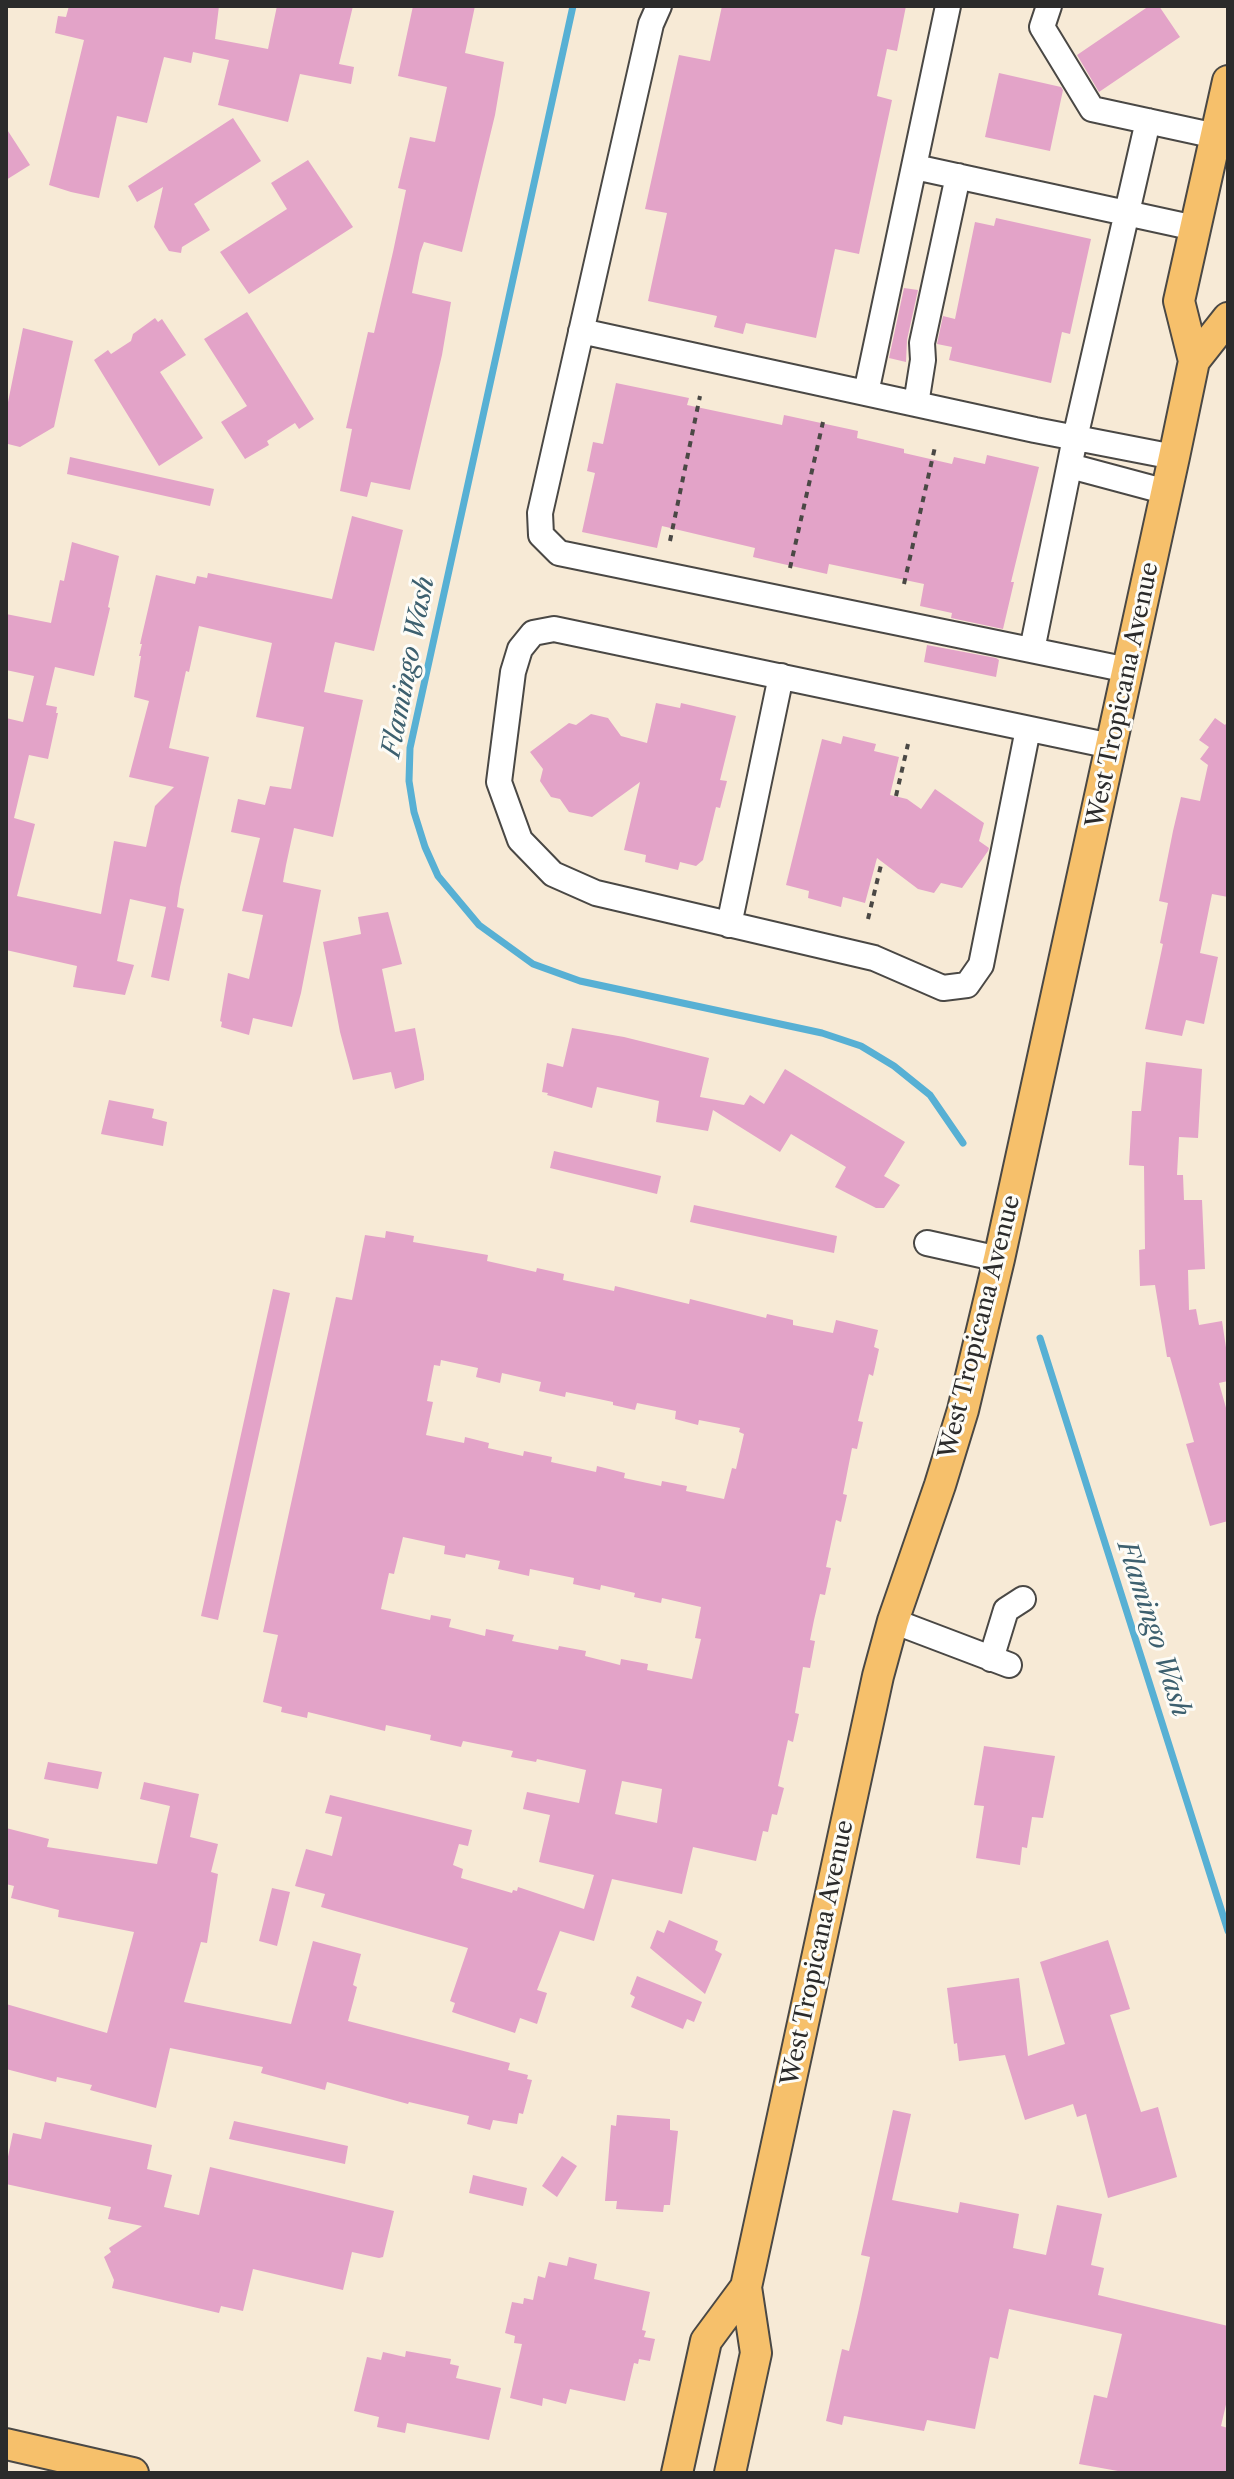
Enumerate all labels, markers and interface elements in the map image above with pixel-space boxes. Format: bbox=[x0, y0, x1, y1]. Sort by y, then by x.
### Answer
street label: West Tropicana Avenue bbox=[1081, 560, 1165, 830]
water label: Flamingo Wash bbox=[376, 574, 442, 760]
street label: West Tropicana Avenue bbox=[933, 1192, 1027, 1462]
water label: Flamingo Wash bbox=[1110, 1537, 1196, 1721]
street label: West Tropicana Avenue bbox=[776, 1818, 860, 2088]

